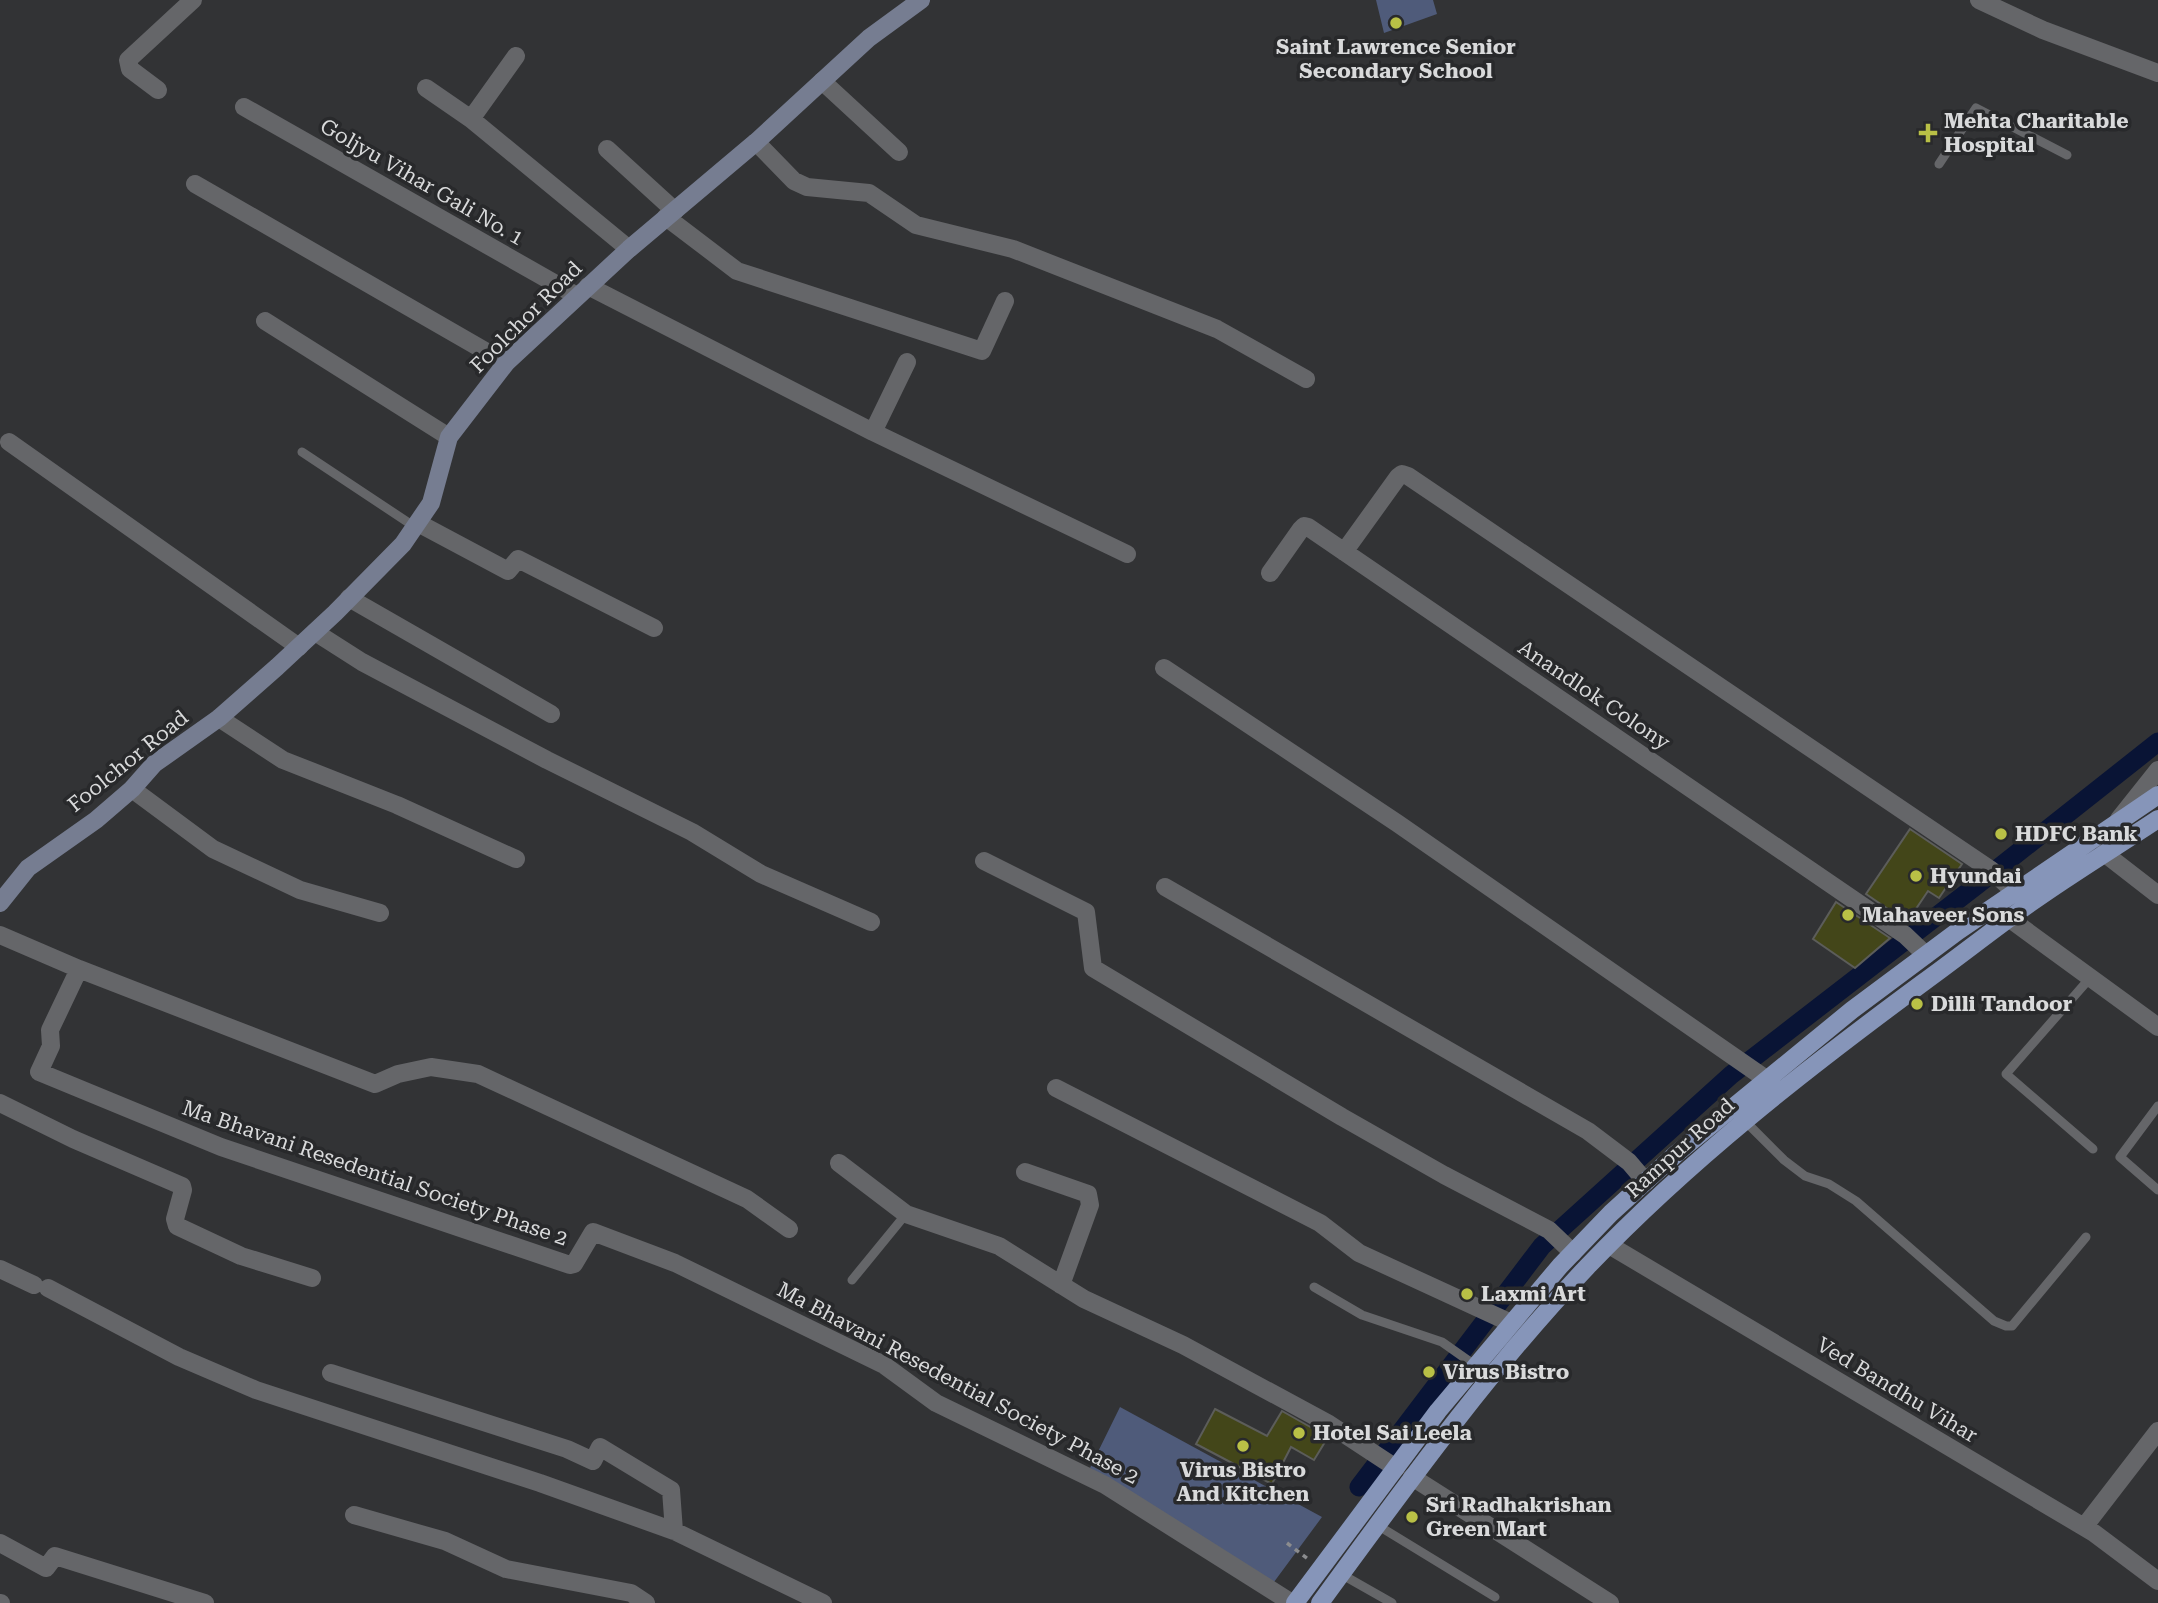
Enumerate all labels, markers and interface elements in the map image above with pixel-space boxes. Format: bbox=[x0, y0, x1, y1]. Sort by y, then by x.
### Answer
marker: Saint Lawrence Senior Secondary School bbox=[1388, 15, 1404, 31]
place label: Saint Lawrence Senior Secondary School bbox=[1276, 35, 1516, 83]
place label: Mehta Charitable Hospital bbox=[1944, 109, 2128, 157]
street label: Goljyu Vihar Gali No. 1 bbox=[316, 114, 528, 250]
marker: Mehta Charitable Hospital bbox=[1918, 123, 1938, 143]
street label: Foolchor Road bbox=[465, 256, 587, 378]
street label: Anandlok Colony bbox=[1514, 635, 1675, 755]
street label: Foolchor Road bbox=[63, 705, 193, 817]
place label: HDFC Bank bbox=[2015, 822, 2138, 846]
marker: HDFC Bank bbox=[1993, 826, 2009, 842]
place label: Hyundai bbox=[1930, 864, 2021, 888]
marker: Hyundai bbox=[1908, 868, 1924, 884]
place label: Mahaveer Sons bbox=[1862, 903, 2024, 927]
marker: Mahaveer Sons bbox=[1840, 907, 1856, 923]
place label: Dilli Tandoor bbox=[1931, 992, 2073, 1016]
marker: Dilli Tandoor bbox=[1909, 996, 1925, 1012]
street label: Rampur Road bbox=[1621, 1093, 1739, 1203]
street label: Ma Bhavani Resedential Society Phase 2 bbox=[179, 1096, 571, 1250]
street label: Ma Bhavani Resedential Society Phase 2 bbox=[773, 1277, 1143, 1489]
place label: Laxmi Art bbox=[1481, 1282, 1586, 1306]
marker: Laxmi Art bbox=[1459, 1286, 1475, 1302]
street label: Ved Bandhu Vihar bbox=[1812, 1333, 1982, 1448]
place label: Virus Bistro bbox=[1443, 1360, 1569, 1384]
marker: Virus Bistro bbox=[1421, 1364, 1437, 1380]
place label: Hotel Sai Leela bbox=[1313, 1421, 1472, 1445]
marker: Hotel Sai Leela bbox=[1291, 1425, 1307, 1441]
marker: Virus Bistro And Kitchen bbox=[1235, 1438, 1251, 1454]
place label: Virus Bistro And Kitchen bbox=[1177, 1458, 1309, 1506]
place label: Sri Radhakrishan Green Mart bbox=[1426, 1493, 1612, 1541]
marker: Sri Radhakrishan Green Mart bbox=[1404, 1509, 1420, 1525]

